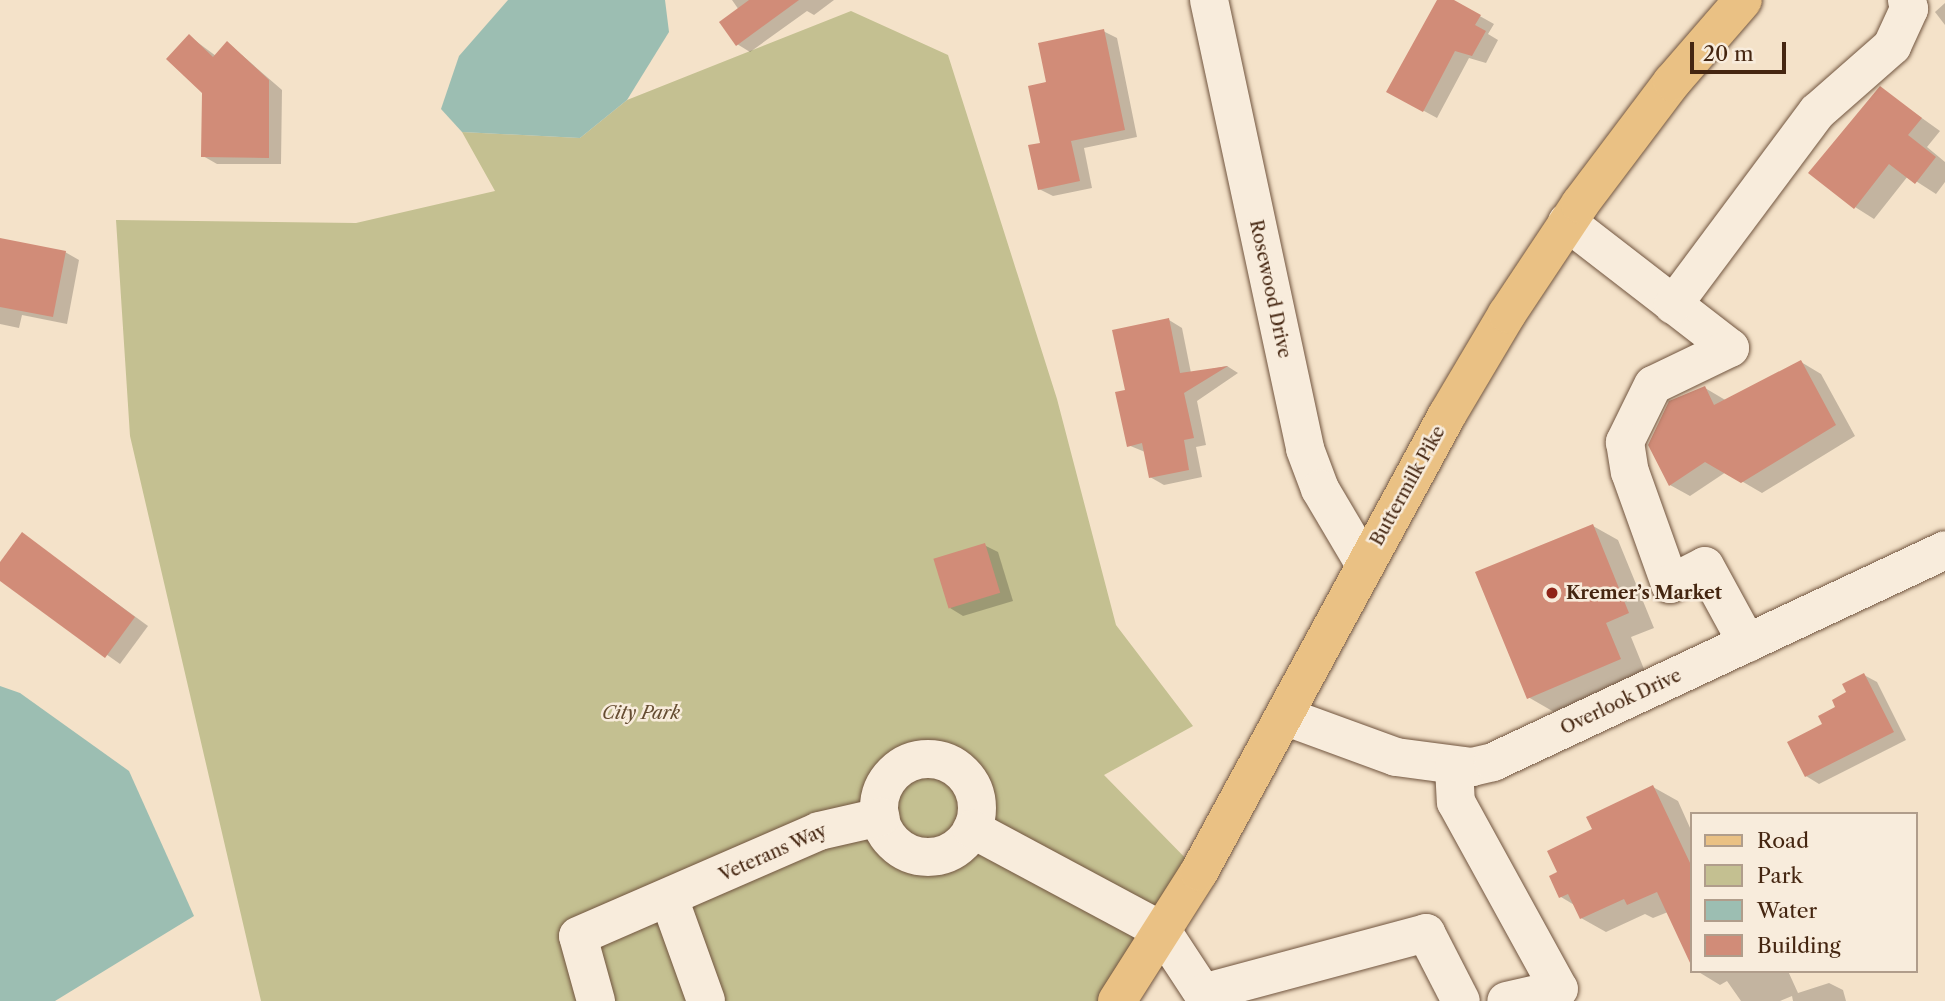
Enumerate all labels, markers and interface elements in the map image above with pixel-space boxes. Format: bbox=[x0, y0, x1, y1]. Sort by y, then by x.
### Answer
scale bar bbox=[1693, 28, 1789, 72]
text: 20 m bbox=[1703, 41, 1754, 66]
street label: Rosewood Drive bbox=[1245, 218, 1295, 360]
street label: Buttermilk Pike bbox=[1366, 422, 1450, 550]
place label: Kremer’s Market bbox=[1566, 582, 1722, 604]
marker: Kremer’s Market bbox=[1544, 585, 1560, 601]
street label: Overlook Drive bbox=[1557, 664, 1685, 740]
park label: City Park bbox=[602, 702, 680, 724]
legend bbox=[1689, 812, 1917, 973]
street label: Veterans Way bbox=[716, 820, 830, 886]
text: Road bbox=[1757, 828, 1809, 853]
text: Park bbox=[1757, 863, 1803, 888]
text: Water bbox=[1757, 898, 1817, 923]
text: Building bbox=[1757, 933, 1841, 958]

